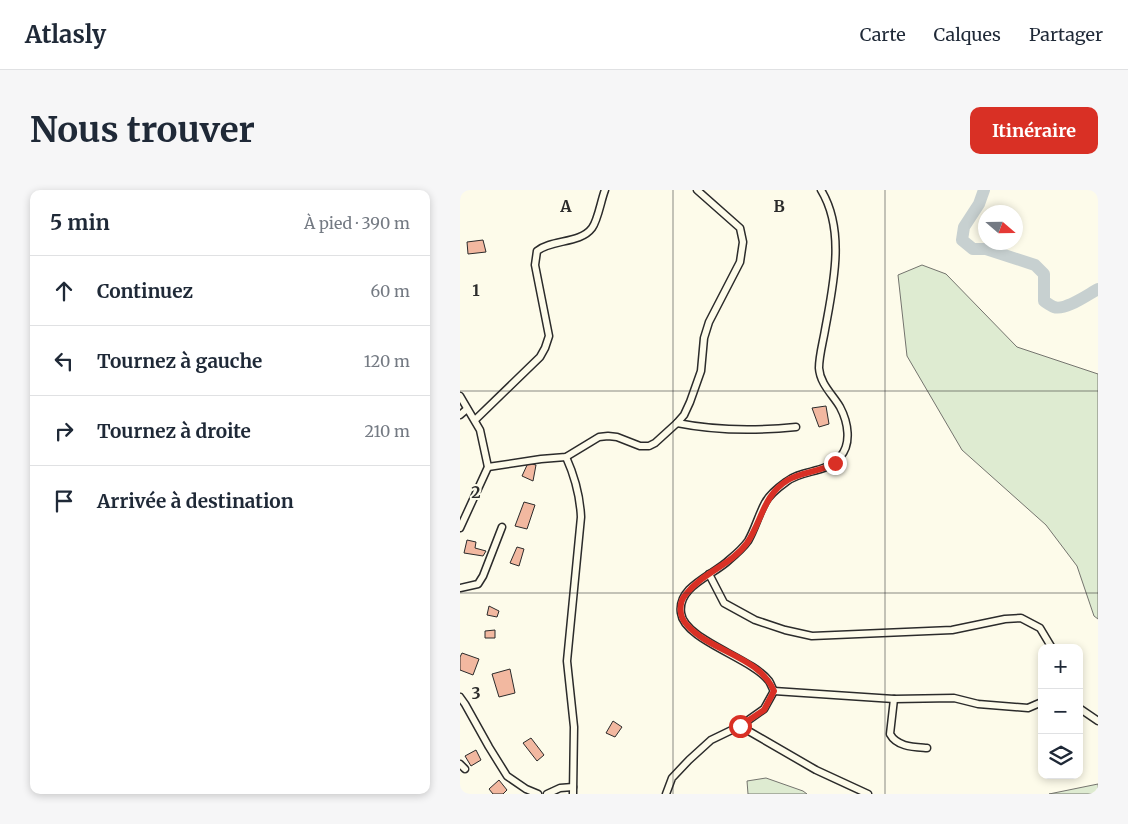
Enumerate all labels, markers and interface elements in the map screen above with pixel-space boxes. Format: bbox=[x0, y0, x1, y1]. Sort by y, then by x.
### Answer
text: Atlasly bbox=[25, 19, 106, 50]
text: Carte bbox=[860, 23, 906, 46]
text: Calques bbox=[934, 23, 1001, 46]
text: Partager bbox=[1029, 23, 1103, 46]
button: Itinéraire bbox=[970, 107, 1098, 154]
text: Nous trouver bbox=[30, 108, 255, 152]
text: A bbox=[559, 196, 572, 216]
text: B bbox=[773, 196, 785, 216]
north arrow bbox=[978, 205, 1023, 250]
text: 5 min bbox=[50, 209, 110, 236]
text: À pied · 390 m bbox=[304, 213, 410, 233]
icon: ahead bbox=[50, 277, 78, 305]
text: Continuez bbox=[97, 279, 193, 303]
text: 1 bbox=[472, 280, 480, 300]
text: 60 m bbox=[370, 281, 410, 301]
icon: left bbox=[50, 347, 78, 375]
text: Tournez à gauche bbox=[97, 349, 262, 373]
text: 120 m bbox=[364, 351, 410, 371]
icon: right bbox=[50, 417, 78, 445]
text: Tournez à droite bbox=[97, 419, 251, 443]
text: 210 m bbox=[365, 421, 410, 441]
route end bbox=[824, 452, 847, 475]
text: 2 bbox=[471, 482, 481, 502]
icon: arrive bbox=[50, 487, 78, 515]
text: Arrivée à destination bbox=[97, 489, 294, 513]
map controls bbox=[1038, 644, 1083, 779]
button: + bbox=[1038, 644, 1083, 689]
text: 3 bbox=[471, 683, 481, 703]
button: − bbox=[1038, 689, 1083, 734]
route start bbox=[729, 715, 752, 738]
button: layers bbox=[1038, 734, 1083, 779]

